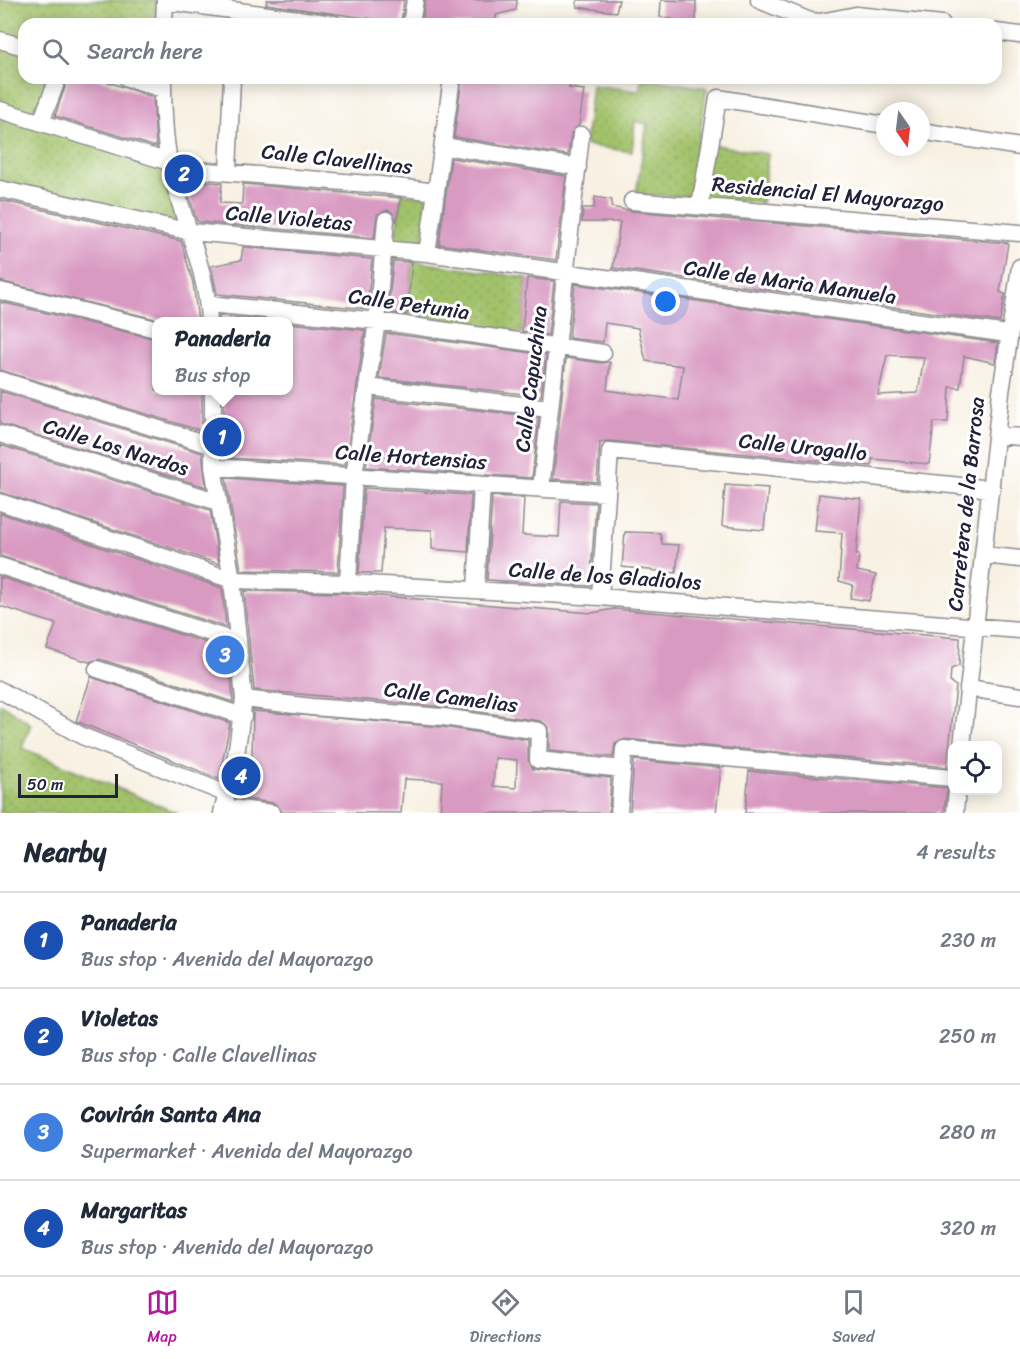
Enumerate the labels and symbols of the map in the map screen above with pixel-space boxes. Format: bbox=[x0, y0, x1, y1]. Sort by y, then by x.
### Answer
north arrow bbox=[876, 102, 930, 156]
street label: Calle Clavellinas bbox=[260, 132, 415, 186]
pin: 2 bbox=[164, 152, 204, 196]
street label: Residencial El Mayorazgo bbox=[710, 165, 946, 223]
street label: Calle Violetas bbox=[224, 194, 354, 242]
street label: Calle de Maria Manuela bbox=[681, 248, 899, 316]
street label: Calle Petunia bbox=[346, 277, 472, 331]
your location bbox=[651, 287, 680, 316]
street label: Calle Capuchina bbox=[503, 303, 559, 454]
street label: Carretera de la Barrosa bbox=[936, 395, 996, 613]
street label: Calle Los Nardos bbox=[39, 407, 194, 487]
pin: 1 bbox=[202, 414, 242, 460]
street label: Calle Urogallo bbox=[737, 421, 869, 473]
street label: Calle Hortensias bbox=[334, 433, 488, 481]
street label: Calle de los Gladiolos bbox=[508, 550, 703, 602]
pin: 3 bbox=[206, 632, 244, 678]
street label: Calle Camelias bbox=[382, 670, 520, 724]
pin: 4 bbox=[222, 754, 260, 798]
scale bar bbox=[18, 771, 118, 798]

